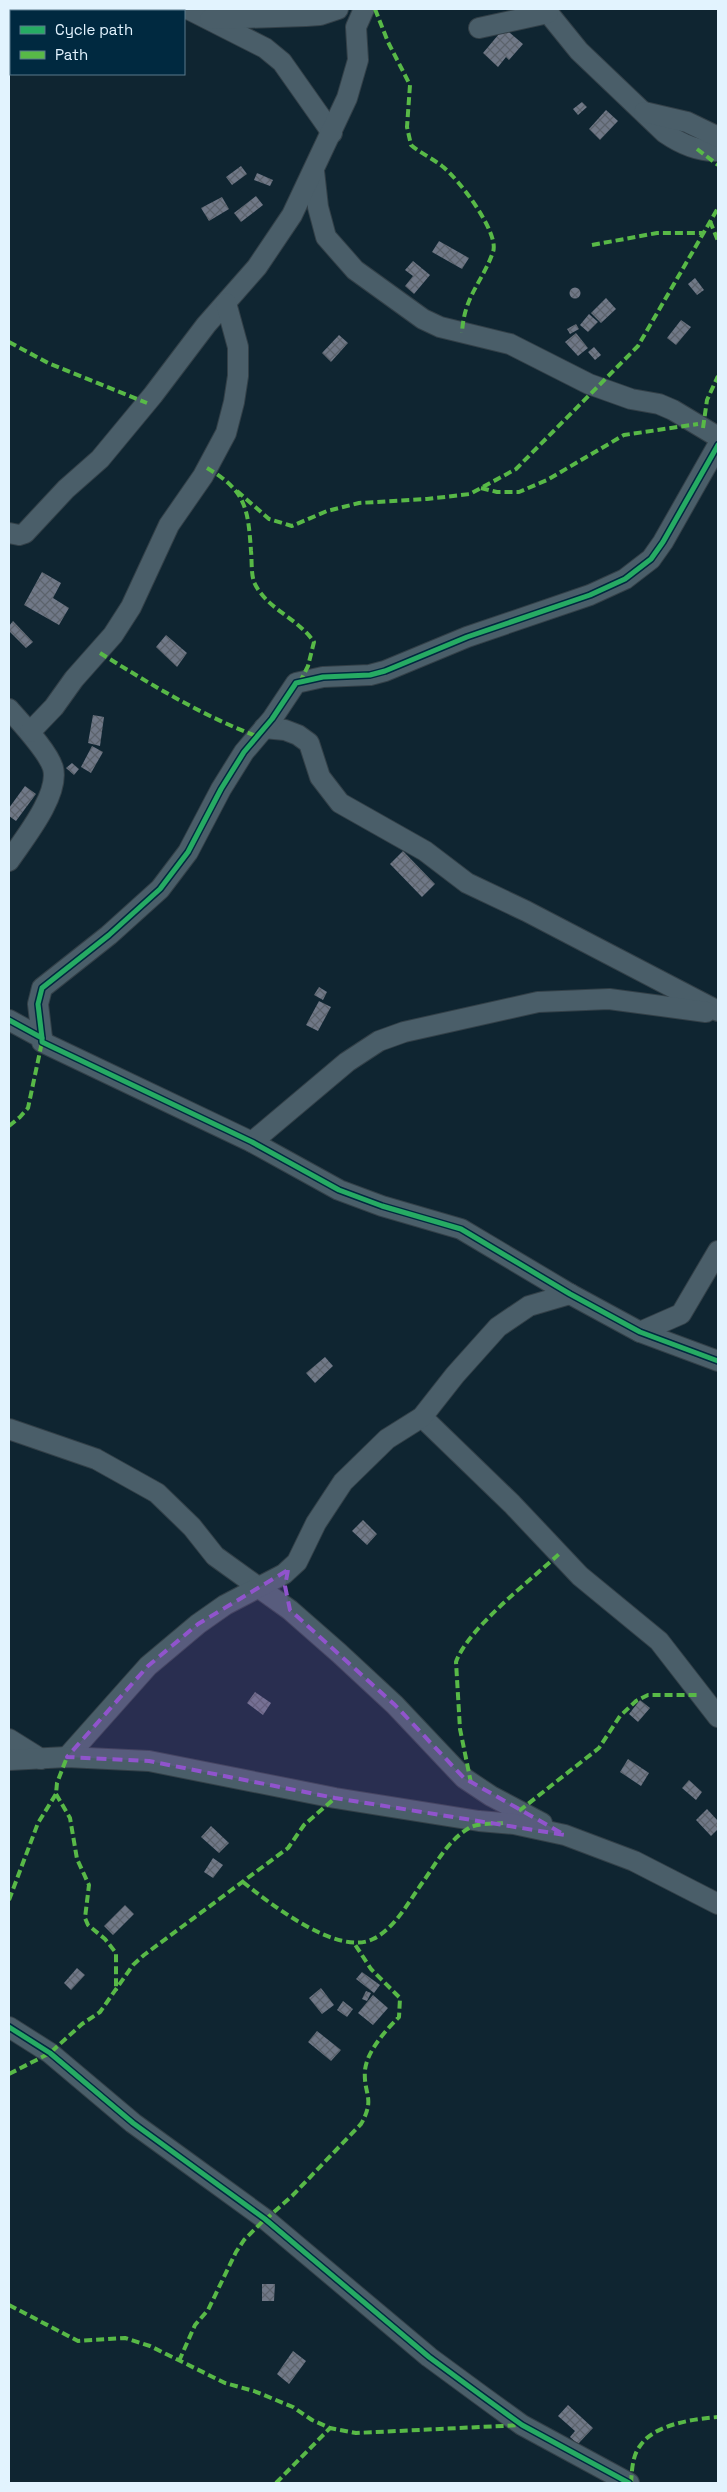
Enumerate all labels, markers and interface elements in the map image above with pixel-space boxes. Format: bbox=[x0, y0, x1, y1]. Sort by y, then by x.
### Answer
legend bbox=[10, 10, 185, 75]
text: Cycle path bbox=[55, 20, 133, 39]
text: Path bbox=[55, 45, 88, 64]

